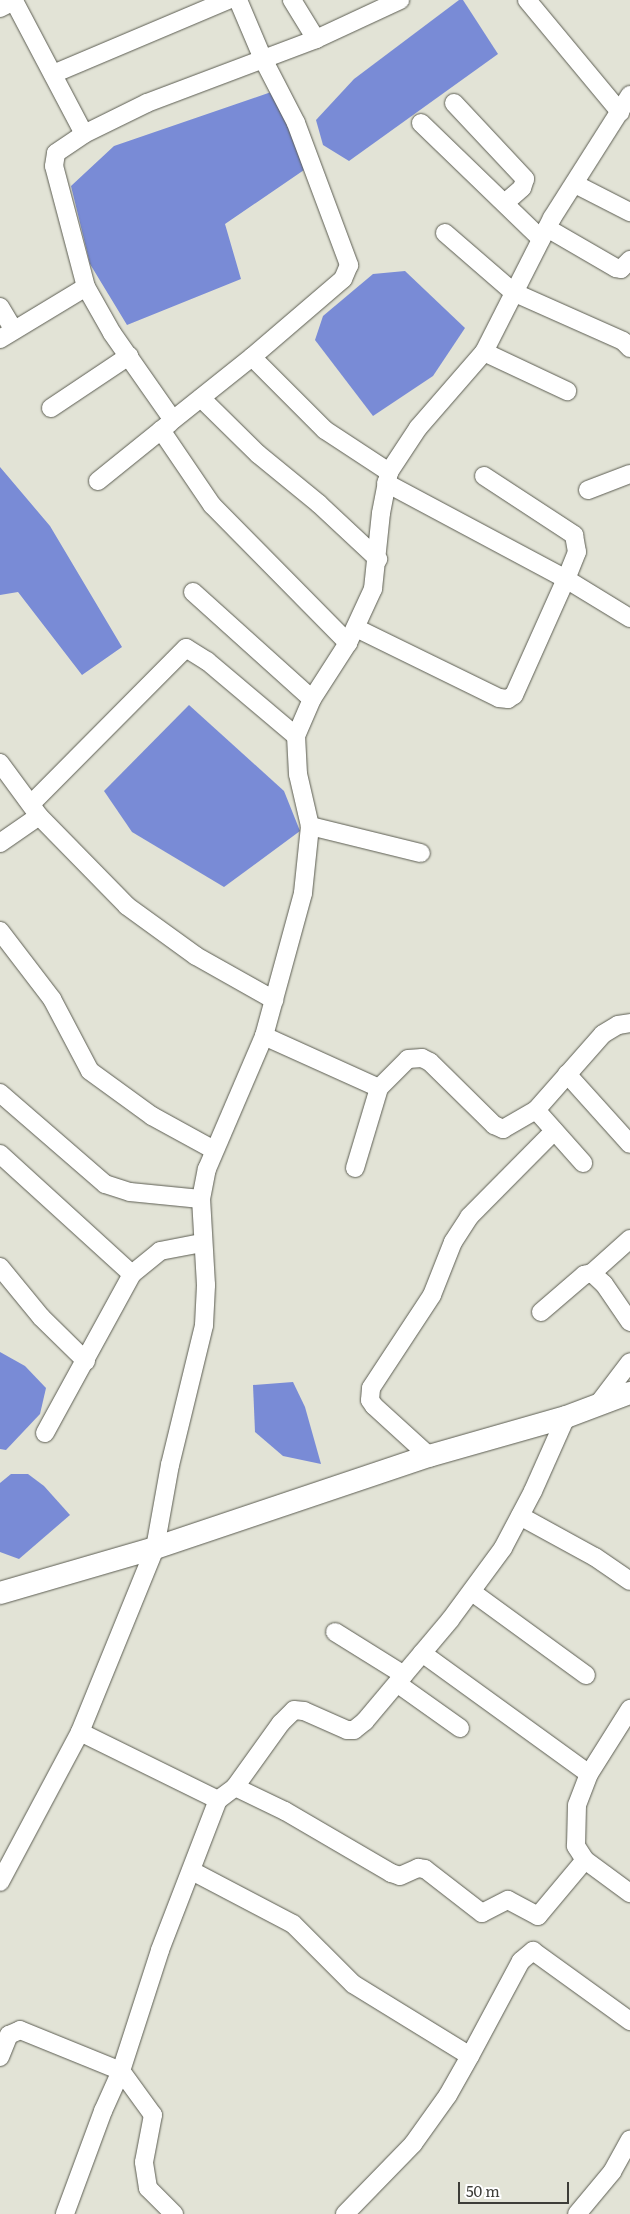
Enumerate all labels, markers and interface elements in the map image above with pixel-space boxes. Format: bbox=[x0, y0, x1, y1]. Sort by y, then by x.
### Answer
scale bar bbox=[460, 2172, 571, 2204]
text: 50 m bbox=[466, 2179, 500, 2202]

